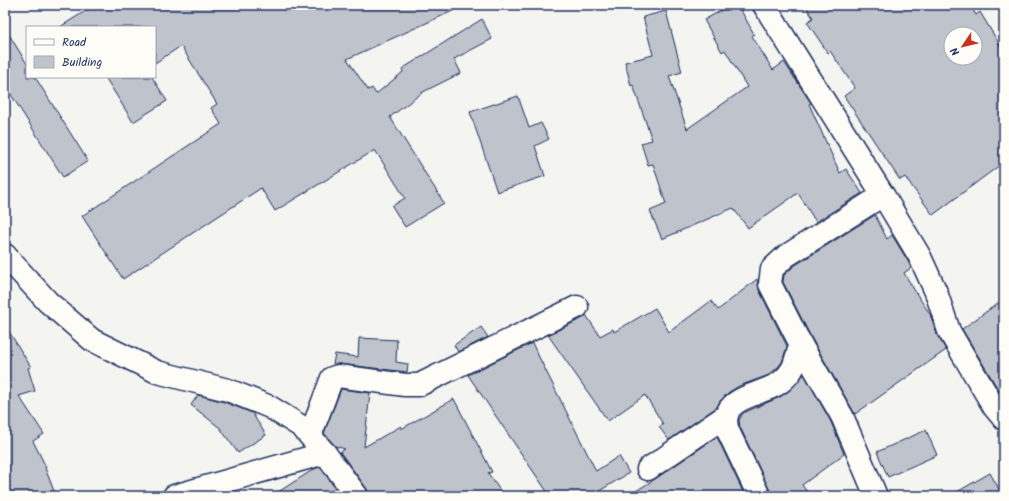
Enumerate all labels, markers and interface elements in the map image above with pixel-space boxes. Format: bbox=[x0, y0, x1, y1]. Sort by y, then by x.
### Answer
legend bbox=[26, 26, 156, 78]
north arrow bbox=[943, 26, 983, 66]
text: Road bbox=[62, 33, 87, 52]
text: N bbox=[946, 43, 965, 59]
text: Building bbox=[62, 53, 102, 72]

